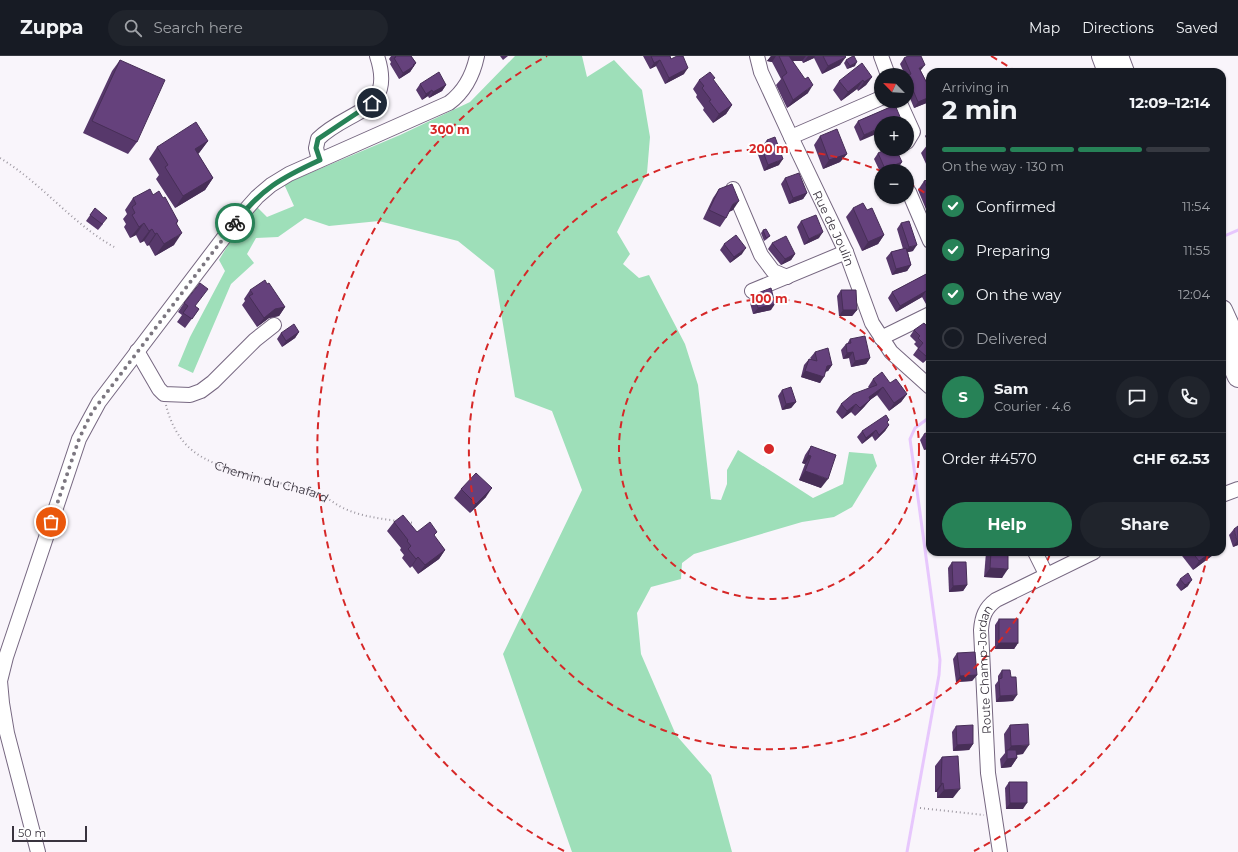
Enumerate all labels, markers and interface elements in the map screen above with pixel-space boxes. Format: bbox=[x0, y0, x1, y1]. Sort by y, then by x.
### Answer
search box bbox=[108, 10, 388, 46]
text: Zuppa bbox=[20, 16, 84, 39]
icon: search bbox=[122, 17, 144, 39]
text: Search here bbox=[154, 18, 243, 37]
text: Map bbox=[1029, 19, 1060, 37]
text: Directions bbox=[1082, 19, 1154, 37]
text: Saved bbox=[1176, 19, 1218, 37]
north arrow bbox=[874, 68, 914, 108]
map controls bbox=[874, 68, 914, 204]
text: Arriving in bbox=[942, 79, 1009, 95]
pin bbox=[355, 86, 389, 120]
icon: home bbox=[361, 92, 383, 114]
text: 12:09–12:14 bbox=[1129, 93, 1210, 112]
text: 2 min bbox=[942, 94, 1018, 126]
button: + bbox=[874, 116, 914, 156]
text: 300 m bbox=[429, 122, 470, 137]
text: 200 m bbox=[749, 141, 789, 156]
text: On the way · 130 m bbox=[942, 158, 1064, 174]
button: − bbox=[874, 164, 914, 204]
street label: Rue de Joulin bbox=[810, 188, 858, 268]
icon: check bbox=[942, 195, 964, 217]
text: Confirmed bbox=[976, 197, 1056, 216]
text: 11:54 bbox=[1182, 198, 1210, 214]
courier bbox=[215, 203, 255, 243]
icon: bike bbox=[224, 212, 246, 234]
icon: check bbox=[942, 239, 964, 261]
text: Preparing bbox=[976, 241, 1051, 260]
text: 11:55 bbox=[1183, 242, 1210, 258]
icon: check bbox=[942, 283, 964, 305]
text: On the way bbox=[976, 285, 1061, 304]
text: 12:04 bbox=[1178, 286, 1210, 302]
text: 100 m bbox=[751, 291, 787, 306]
text: Delivered bbox=[976, 329, 1048, 348]
button: chat bbox=[1116, 376, 1158, 418]
button: phone bbox=[1168, 376, 1210, 418]
text: Sam bbox=[994, 379, 1029, 398]
text: S bbox=[958, 387, 968, 406]
text: Courier · 4.6 bbox=[994, 398, 1071, 414]
centre of rings bbox=[762, 442, 776, 456]
text: Order #4570 bbox=[942, 449, 1037, 468]
text: CHF 62.53 bbox=[1133, 449, 1210, 468]
street label: Chemin du Chafard bbox=[212, 457, 332, 505]
button: Help bbox=[942, 502, 1072, 548]
button: Share bbox=[1080, 502, 1210, 548]
pin bbox=[34, 505, 68, 539]
icon: bag bbox=[40, 511, 62, 533]
street label: Route Champ-Jordan bbox=[973, 602, 995, 734]
scale bar bbox=[12, 824, 87, 843]
text: 50 m bbox=[18, 826, 46, 840]

